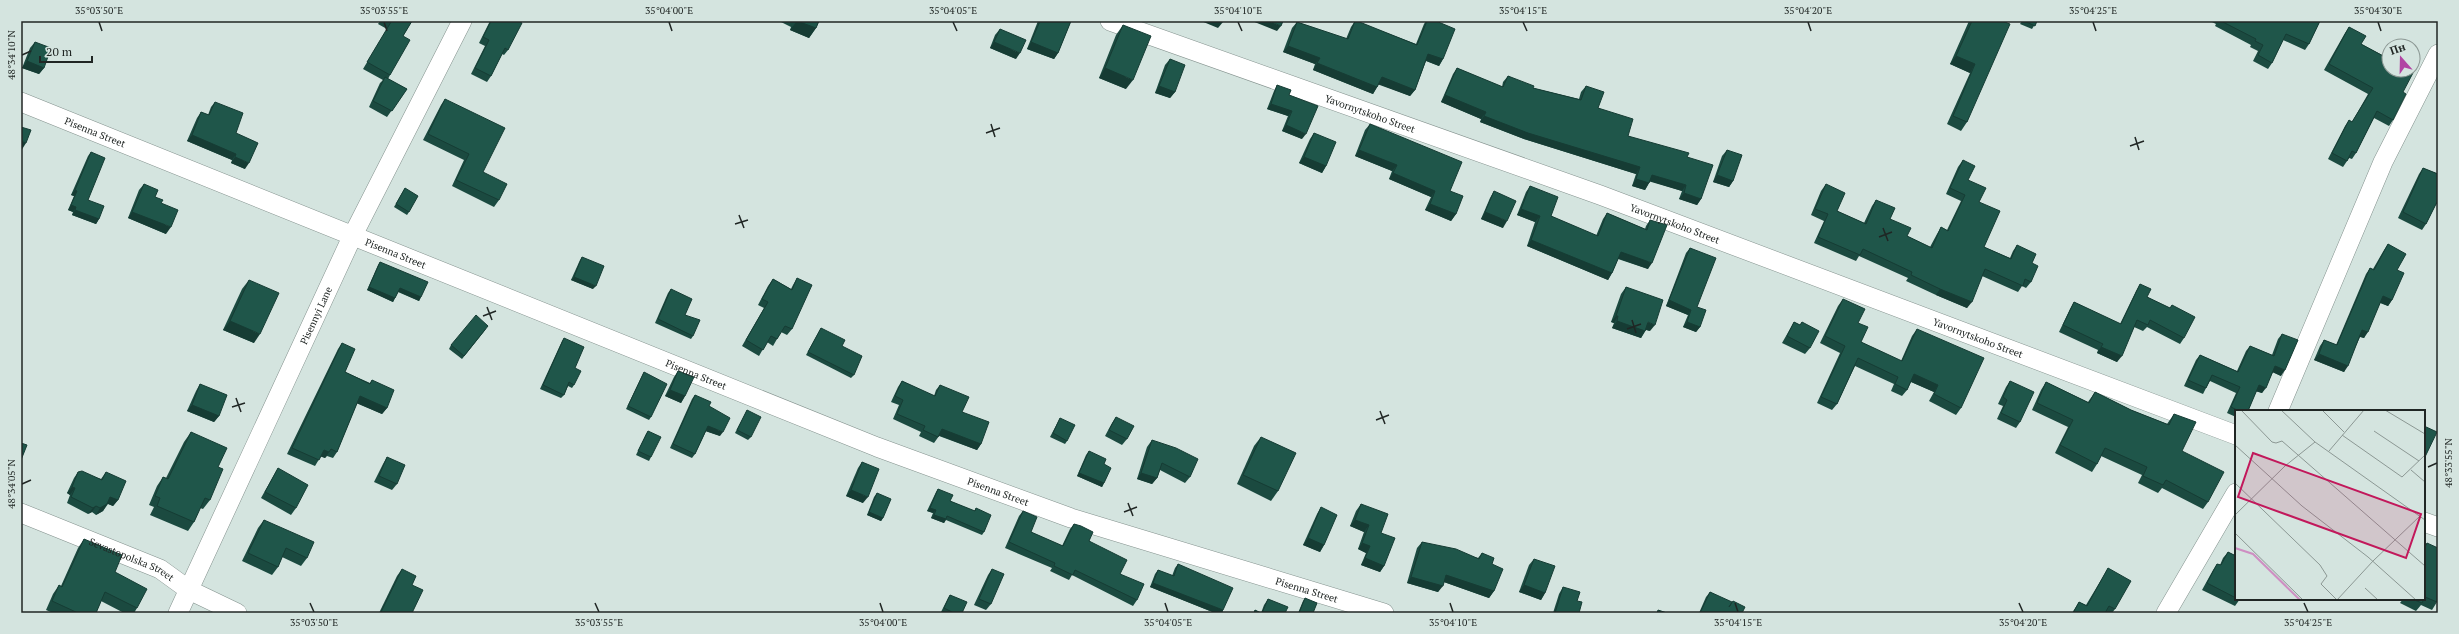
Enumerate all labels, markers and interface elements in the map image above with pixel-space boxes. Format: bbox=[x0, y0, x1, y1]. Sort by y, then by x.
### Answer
text: 35°03'50"E bbox=[75, 4, 123, 17]
text: 35°03'55"E bbox=[360, 4, 408, 17]
text: 35°04'00"E bbox=[645, 4, 693, 17]
text: 35°04'05"E bbox=[929, 4, 977, 17]
text: 35°04'10"E bbox=[1214, 4, 1262, 17]
text: 35°04'15"E bbox=[1499, 4, 1547, 17]
text: 35°04'20"E bbox=[1784, 4, 1832, 17]
text: 35°04'25"E bbox=[2069, 4, 2117, 17]
text: 35°04'30"E bbox=[2354, 4, 2402, 17]
text: 48°34'10"N bbox=[5, 30, 18, 80]
scale bar bbox=[40, 38, 92, 64]
north arrow bbox=[2381, 38, 2421, 78]
text: Пн bbox=[2388, 39, 2407, 58]
text: 20 m bbox=[46, 44, 73, 59]
street label: Yavornytskoho Street bbox=[1323, 92, 1417, 136]
street label: Pisenna Street bbox=[63, 114, 128, 151]
street label: Yavornytskoho Street bbox=[1628, 201, 1722, 247]
street label: Pisenna Street bbox=[363, 235, 428, 272]
street label: Pisennyi Lane bbox=[297, 285, 335, 347]
street label: Yavornytskoho Street bbox=[1931, 315, 2025, 361]
street label: Pisenna Street bbox=[664, 357, 729, 393]
inset map bbox=[2235, 410, 2425, 600]
text: 48°33'55"N bbox=[2442, 438, 2455, 488]
text: 48°34'05"N bbox=[5, 459, 18, 509]
street label: Pisenna Street bbox=[966, 475, 1031, 509]
street label: Sevastopolska Street bbox=[87, 535, 177, 584]
street label: Pisenna Street bbox=[1274, 574, 1340, 606]
text: 35°03'50"E bbox=[290, 616, 338, 629]
text: 35°03'55"E bbox=[575, 616, 623, 629]
text: 35°04'00"E bbox=[859, 616, 907, 629]
text: 35°04'05"E bbox=[1144, 616, 1192, 629]
text: 35°04'10"E bbox=[1429, 616, 1477, 629]
text: 35°04'15"E bbox=[1714, 616, 1762, 629]
text: 35°04'20"E bbox=[1999, 616, 2047, 629]
text: 35°04'25"E bbox=[2284, 616, 2332, 629]

